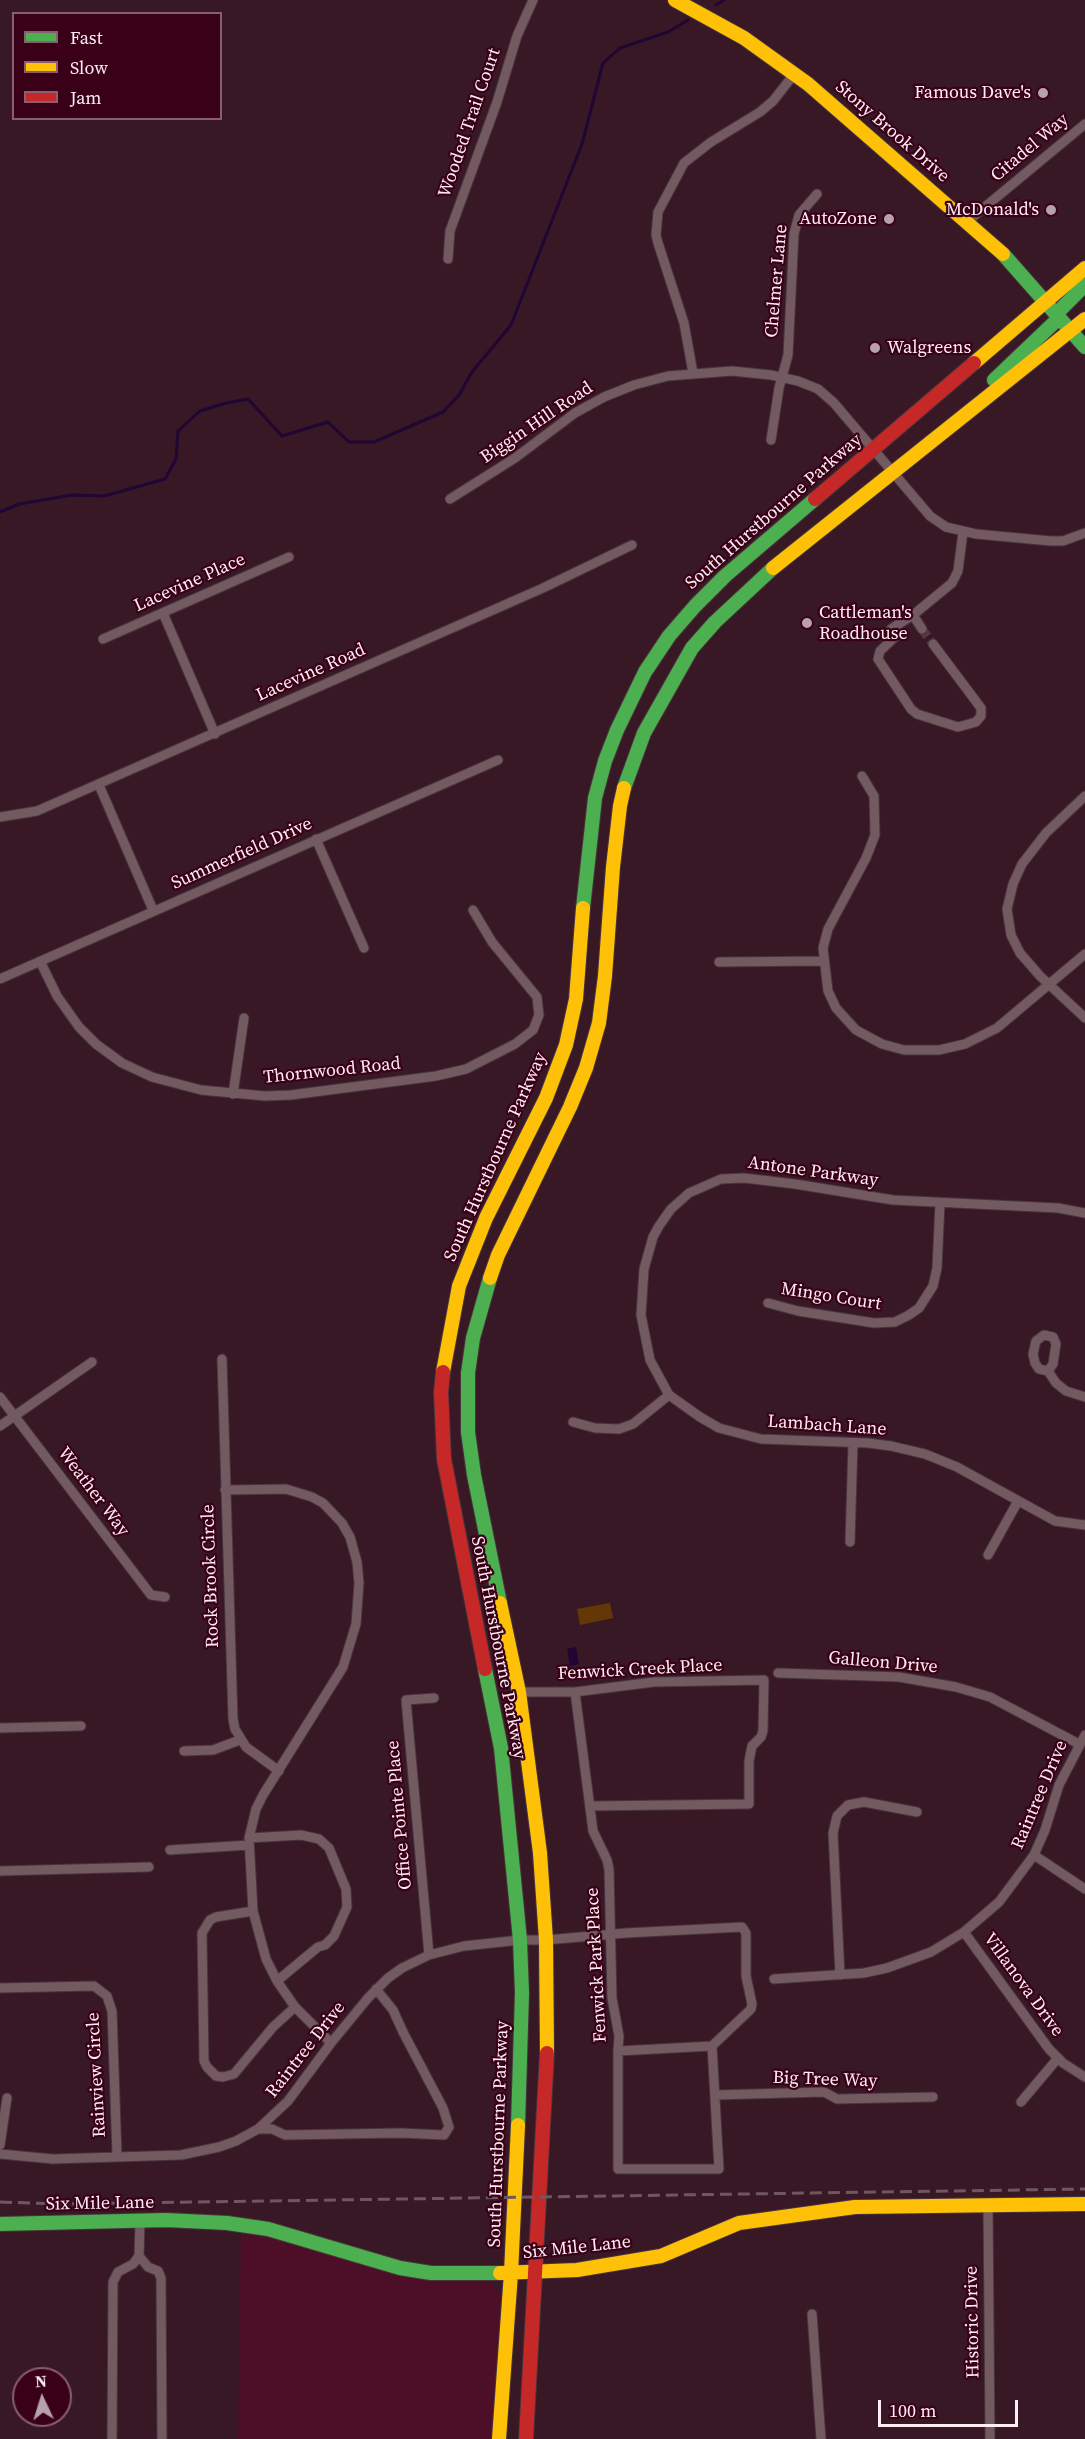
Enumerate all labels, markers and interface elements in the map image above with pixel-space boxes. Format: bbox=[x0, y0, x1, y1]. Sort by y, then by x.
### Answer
legend bbox=[12, 12, 222, 120]
text: Fast bbox=[70, 25, 103, 50]
street label: Wooded Trail Court bbox=[434, 45, 506, 201]
text: Slow bbox=[70, 55, 108, 80]
street label: Stony Brook Drive bbox=[830, 77, 954, 187]
place label: Famous Dave's bbox=[914, 82, 1031, 104]
text: Jam bbox=[70, 85, 102, 110]
marker: Famous Dave's bbox=[1036, 86, 1050, 100]
street label: Citadel Way bbox=[987, 109, 1073, 187]
place label: McDonald's bbox=[946, 199, 1039, 221]
marker: McDonald's bbox=[1044, 203, 1058, 217]
place label: AutoZone bbox=[799, 208, 877, 230]
marker: AutoZone bbox=[882, 212, 896, 226]
street label: Chelmer Lane bbox=[761, 223, 793, 339]
place label: Walgreens bbox=[887, 337, 971, 359]
marker: Walgreens bbox=[868, 341, 882, 355]
street label: Biggin Hill Road bbox=[477, 377, 597, 469]
street label: South Hurstbourne Parkway bbox=[681, 429, 867, 595]
street label: Lacevine Place bbox=[131, 549, 249, 617]
place label: Cattleman's Roadhouse bbox=[819, 602, 912, 644]
marker: Cattleman's Roadhouse bbox=[800, 616, 814, 630]
street label: Lacevine Road bbox=[253, 639, 369, 707]
street label: Summerfield Drive bbox=[168, 813, 316, 895]
street label: South Hurstbourne Parkway bbox=[440, 1049, 552, 1265]
street label: Thornwood Road bbox=[262, 1053, 402, 1089]
street label: Antone Parkway bbox=[746, 1152, 880, 1192]
street label: Mingo Court bbox=[779, 1278, 883, 1316]
street label: Lambach Lane bbox=[767, 1411, 887, 1441]
street label: Weather Way bbox=[52, 1443, 134, 1541]
street label: Rock Brook Circle bbox=[198, 1504, 224, 1648]
street label: South Hurstbourne Parkway bbox=[466, 1535, 530, 1761]
street label: Galleon Drive bbox=[827, 1647, 939, 1679]
street label: Fenwick Creek Place bbox=[557, 1655, 723, 1685]
street label: Raintree Drive bbox=[1007, 1737, 1073, 1853]
street label: Office Pointe Place bbox=[383, 1739, 417, 1891]
street label: Fenwick Park Place bbox=[582, 1887, 612, 2043]
street label: Villanova Drive bbox=[978, 1929, 1068, 2041]
street label: Raintree Drive bbox=[262, 1998, 350, 2102]
street label: Rainview Circle bbox=[83, 2012, 111, 2138]
street label: South Hurstbourne Parkway bbox=[484, 2020, 514, 2248]
street label: Big Tree Way bbox=[772, 2067, 878, 2093]
street label: Six Mile Lane bbox=[46, 2192, 154, 2216]
street label: Six Mile Lane bbox=[522, 2232, 632, 2264]
street label: Historic Drive bbox=[961, 2266, 985, 2378]
north arrow bbox=[12, 2367, 72, 2427]
text: N bbox=[34, 2370, 47, 2392]
scale bar bbox=[881, 2388, 1020, 2426]
text: 100 m bbox=[889, 2398, 936, 2423]

